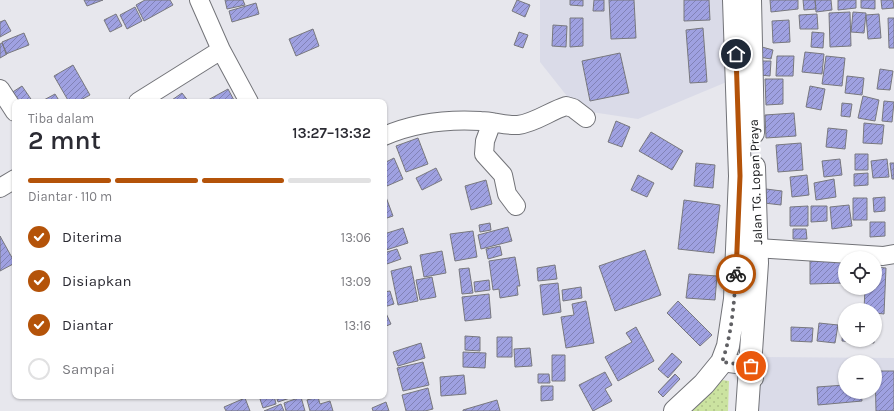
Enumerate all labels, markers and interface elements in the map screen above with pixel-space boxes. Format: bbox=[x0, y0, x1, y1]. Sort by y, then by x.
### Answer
pin bbox=[719, 37, 753, 71]
icon: home bbox=[725, 43, 747, 65]
text: Tiba dalam bbox=[28, 111, 94, 126]
street label: Jalan TG. Lopan Praya bbox=[746, 119, 765, 245]
text: 13:27–13:32 bbox=[292, 124, 371, 142]
text: 2 mnt bbox=[28, 125, 101, 156]
text: Diantar · 110 m bbox=[28, 189, 112, 204]
icon: check bbox=[28, 226, 50, 248]
text: Diterima bbox=[62, 228, 122, 246]
text: 13:06 bbox=[341, 230, 371, 245]
map controls bbox=[838, 251, 882, 399]
button: locate bbox=[838, 251, 882, 295]
courier bbox=[716, 254, 756, 294]
icon: bike bbox=[725, 263, 747, 285]
icon: check bbox=[28, 270, 50, 292]
text: Disiapkan bbox=[62, 272, 132, 290]
text: 13:09 bbox=[341, 274, 371, 289]
button: + bbox=[838, 303, 882, 347]
icon: check bbox=[28, 314, 50, 336]
text: Diantar bbox=[62, 316, 113, 334]
text: 13:16 bbox=[344, 318, 371, 333]
pin bbox=[734, 349, 768, 383]
icon: bag bbox=[740, 355, 762, 377]
button: − bbox=[838, 355, 882, 399]
text: Sampai bbox=[62, 360, 115, 378]

